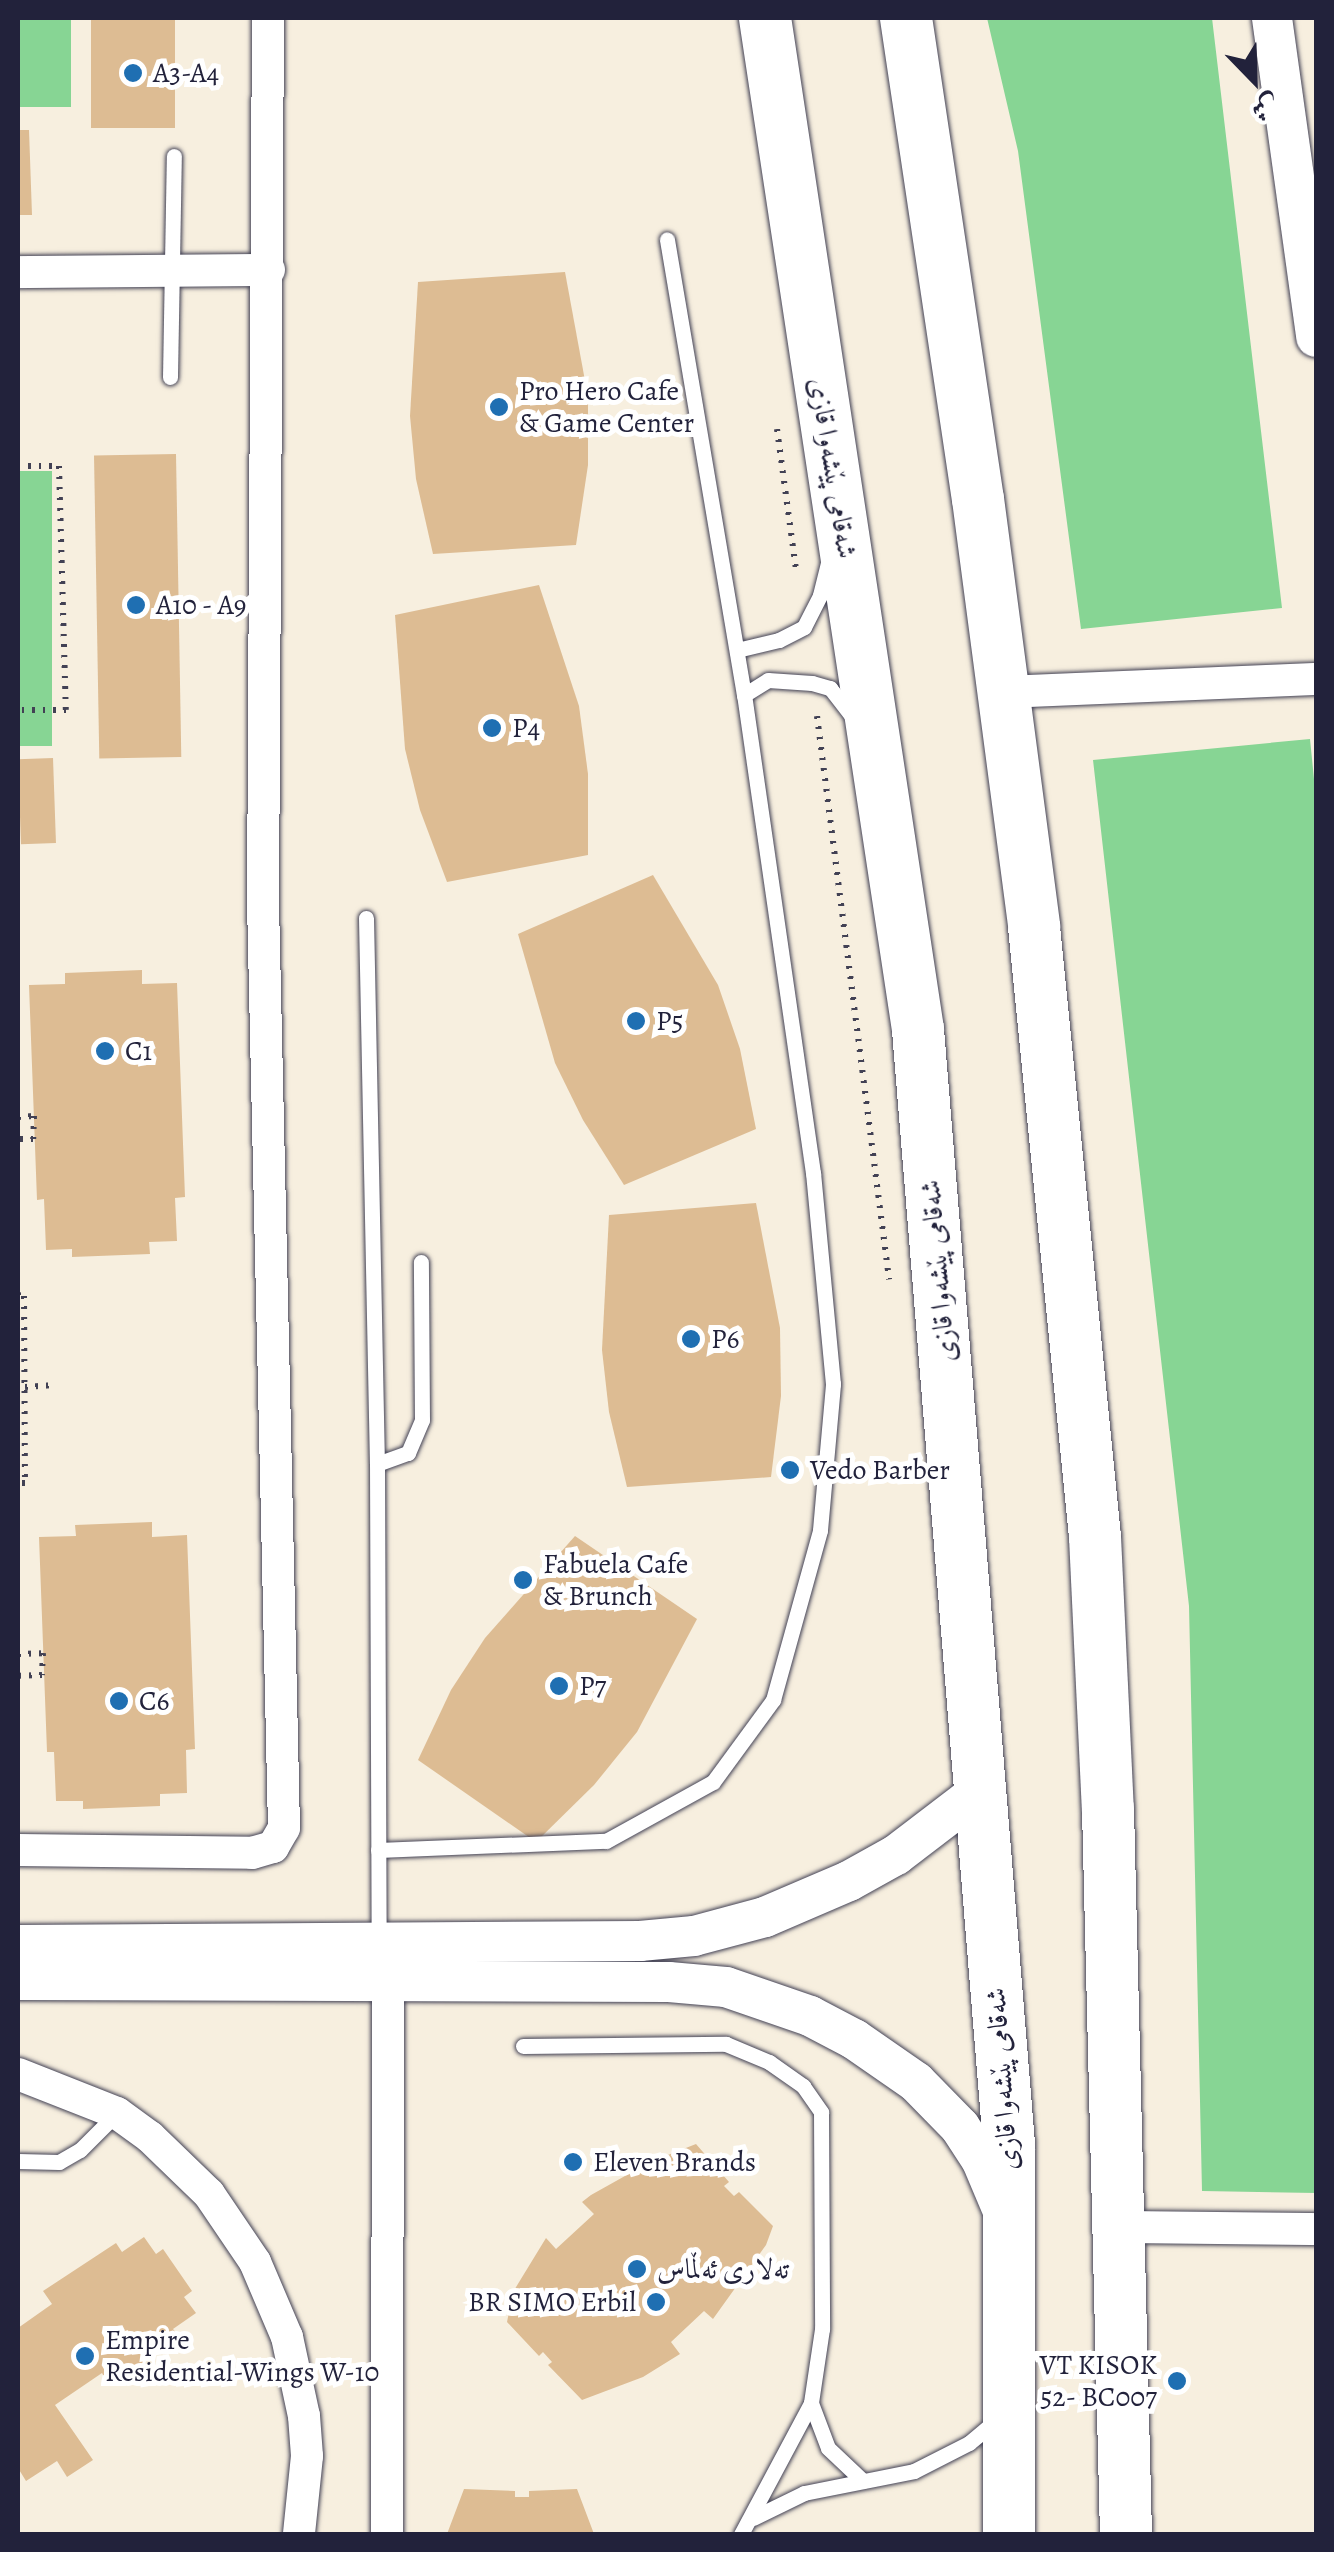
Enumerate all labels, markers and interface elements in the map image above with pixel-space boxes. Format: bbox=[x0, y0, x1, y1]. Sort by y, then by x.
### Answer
north arrow bbox=[1204, 30, 1304, 130]
place label: A3-A4 bbox=[153, 56, 219, 90]
marker: A3-A4 bbox=[122, 62, 144, 84]
text: ش bbox=[1246, 85, 1286, 131]
place label: Pro Hero Cafe & Game Center bbox=[519, 374, 694, 440]
street label: شەقامی پێشەوا قازی bbox=[802, 375, 864, 561]
marker: Pro Hero Cafe & Game Center bbox=[488, 396, 510, 418]
place label: A10 - A9 bbox=[156, 588, 248, 622]
marker: A10 - A9 bbox=[125, 594, 147, 616]
place label: P4 bbox=[512, 711, 540, 745]
marker: P4 bbox=[481, 717, 503, 739]
place label: P5 bbox=[656, 1004, 683, 1038]
marker: P5 bbox=[625, 1010, 647, 1032]
place label: C1 bbox=[125, 1034, 152, 1068]
marker: C1 bbox=[94, 1040, 116, 1062]
street label: شەقامی پێشەوا قازی bbox=[913, 1178, 963, 1364]
place label: P6 bbox=[711, 1322, 739, 1356]
marker: P6 bbox=[680, 1328, 702, 1350]
place label: Vedo Barber bbox=[810, 1453, 950, 1487]
marker: Vedo Barber bbox=[779, 1459, 801, 1481]
place label: Fabuela Cafe & Brunch bbox=[543, 1547, 688, 1613]
marker: Fabuela Cafe & Brunch bbox=[512, 1569, 534, 1591]
place label: P7 bbox=[579, 1669, 606, 1703]
marker: P7 bbox=[548, 1675, 570, 1697]
place label: C6 bbox=[139, 1684, 169, 1718]
marker: C6 bbox=[108, 1690, 130, 1712]
street label: شەقامی پێشەوا قازی bbox=[979, 1987, 1025, 2171]
place label: Eleven Brands bbox=[593, 2145, 756, 2179]
marker: Eleven Brands bbox=[562, 2151, 584, 2173]
place label: تەلاری ئەڵماس bbox=[657, 2252, 789, 2286]
marker: تەلاری ئەڵماس bbox=[626, 2258, 648, 2280]
place label: BR SIMO Erbil bbox=[468, 2285, 636, 2319]
marker: BR SIMO Erbil bbox=[645, 2291, 667, 2313]
place label: Empire Residential-Wings W-10 bbox=[105, 2323, 379, 2389]
marker: Empire Residential-Wings W-10 bbox=[74, 2345, 96, 2367]
place label: VT KISOK 52- BC007 bbox=[1040, 2348, 1157, 2414]
marker: VT KISOK 52- BC007 bbox=[1166, 2370, 1188, 2392]

